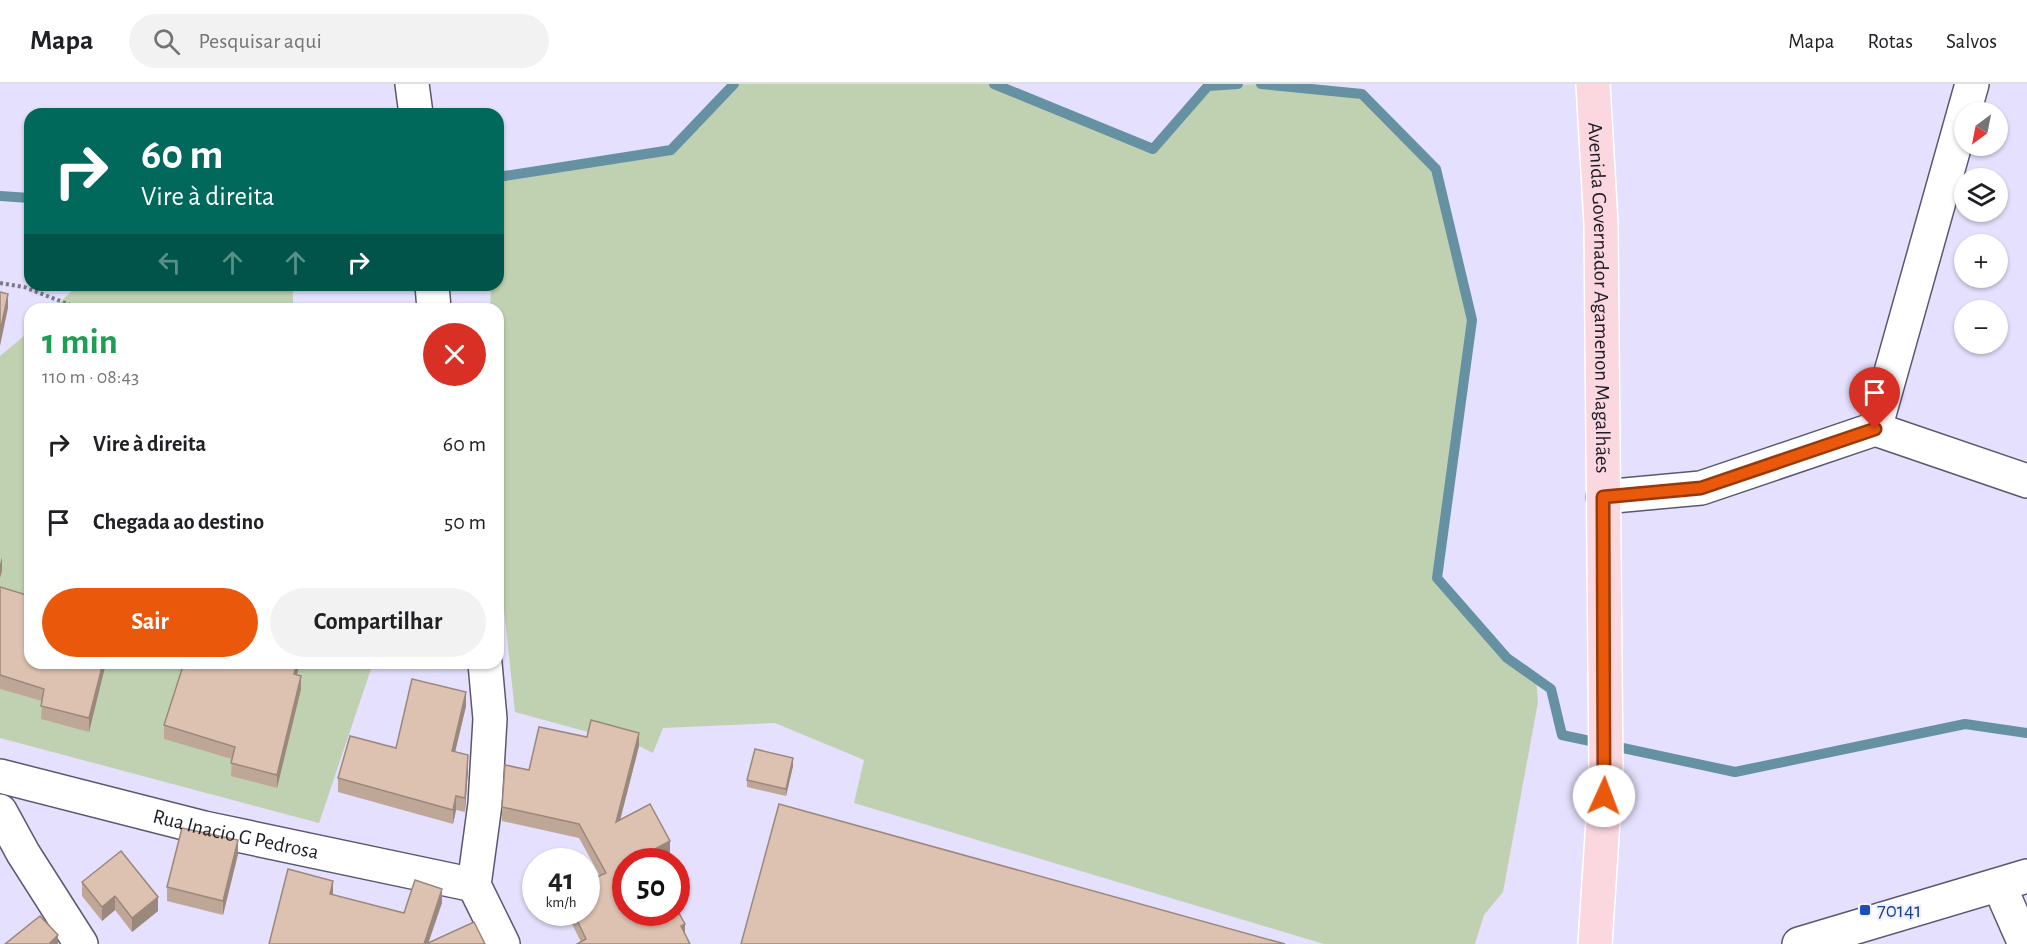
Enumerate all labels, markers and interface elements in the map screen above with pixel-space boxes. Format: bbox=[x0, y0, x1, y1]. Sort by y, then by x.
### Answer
search box bbox=[129, 14, 549, 68]
icon: search bbox=[150, 25, 183, 58]
text: Mapa bbox=[30, 27, 93, 55]
text: Pesquisar aqui bbox=[198, 30, 322, 52]
text: Mapa bbox=[1788, 31, 1835, 52]
text: Rotas bbox=[1868, 31, 1913, 52]
text: Salvos bbox=[1946, 31, 1997, 52]
north arrow bbox=[1954, 102, 2008, 156]
map controls bbox=[1954, 102, 2008, 354]
street label: Avenida Governador Agamenon Magalhães bbox=[1584, 122, 1613, 474]
icon: right bbox=[42, 132, 120, 210]
text: 60 m bbox=[141, 134, 223, 176]
button: layers bbox=[1954, 168, 2008, 222]
text: Vire à direita bbox=[141, 183, 275, 210]
button: + bbox=[1954, 234, 2008, 288]
icon: left bbox=[153, 246, 186, 279]
icon: ahead bbox=[216, 246, 249, 279]
icon: ahead bbox=[279, 246, 312, 279]
icon: right bbox=[342, 246, 375, 279]
button: − bbox=[1954, 300, 2008, 354]
button: close bbox=[423, 323, 486, 386]
text: 1 min bbox=[42, 324, 118, 360]
text: 110 m · 08:43 bbox=[42, 367, 139, 387]
pin bbox=[1849, 367, 1900, 429]
icon: arrive bbox=[1858, 376, 1891, 409]
icon: right bbox=[42, 428, 75, 461]
text: Vire à direita bbox=[93, 433, 206, 455]
text: 60 m bbox=[443, 433, 486, 455]
icon: arrive bbox=[42, 506, 75, 539]
text: Chegada ao destino bbox=[93, 511, 264, 533]
text: 50 m bbox=[444, 511, 486, 533]
button: Sair bbox=[42, 588, 258, 657]
button: Compartilhar bbox=[270, 588, 486, 657]
position arrow bbox=[1572, 764, 1636, 828]
street label: Rua Inacio G Pedrosa bbox=[151, 805, 321, 863]
speed limit sign: 50 bbox=[612, 848, 690, 926]
text: 41 bbox=[548, 865, 574, 895]
text: km/h bbox=[546, 895, 576, 910]
place label: 70141 bbox=[1877, 900, 1921, 921]
marker: 70141 bbox=[1858, 903, 1872, 917]

